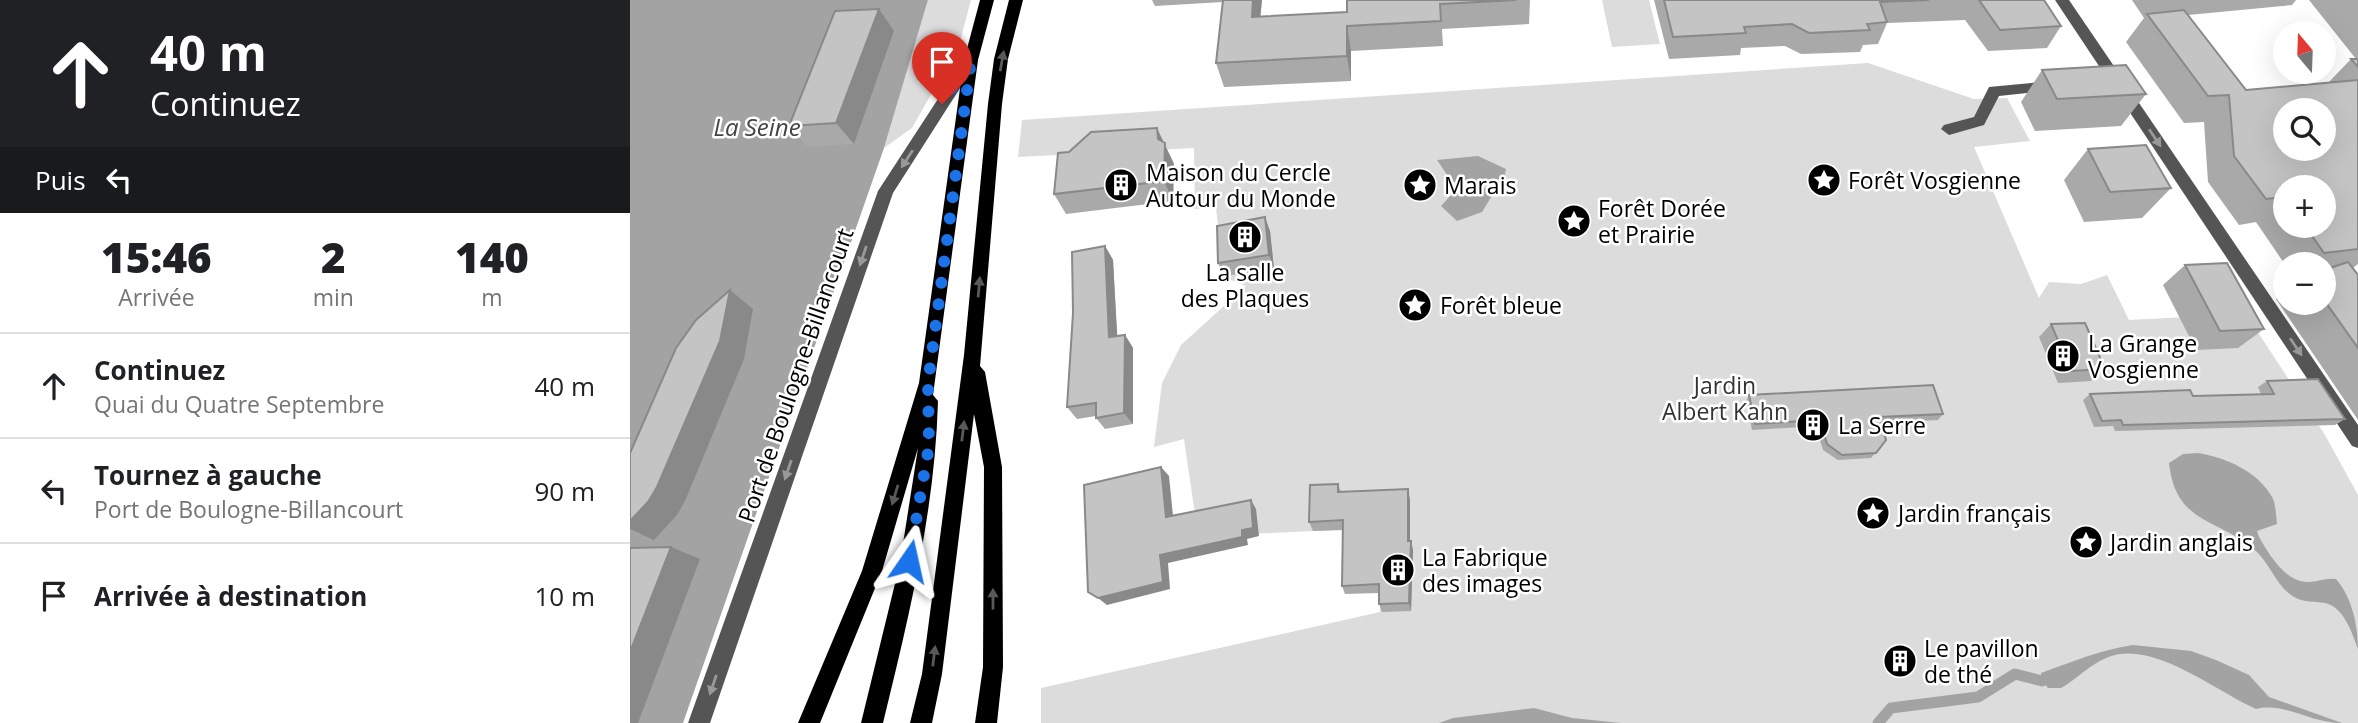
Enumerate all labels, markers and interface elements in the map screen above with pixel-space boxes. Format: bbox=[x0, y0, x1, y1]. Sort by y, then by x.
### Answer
text: 40 m bbox=[150, 19, 267, 85]
north arrow bbox=[2273, 21, 2336, 84]
map controls bbox=[2273, 21, 2336, 315]
icon: ahead bbox=[35, 28, 126, 119]
pin bbox=[912, 32, 972, 104]
icon: arrive bbox=[923, 43, 961, 81]
one-way arrow bbox=[997, 50, 1008, 72]
text: Continuez bbox=[150, 82, 301, 125]
button: search bbox=[2273, 98, 2336, 161]
water label: La Seine bbox=[713, 110, 801, 143]
one-way arrow bbox=[2148, 129, 2162, 147]
one-way arrow bbox=[900, 149, 913, 168]
place label: Maison du Cercle Autour du Monde bbox=[1146, 156, 1336, 214]
icon: left bbox=[100, 161, 138, 199]
place icon: Forêt Vosgienne bbox=[1805, 161, 1843, 199]
text: Puis bbox=[35, 162, 86, 198]
place label: Forêt Vosgienne bbox=[1848, 164, 2021, 196]
building icon: Maison du Cercle Autour du Monde bbox=[1102, 166, 1140, 204]
place icon: Marais bbox=[1401, 166, 1439, 204]
place label: Marais bbox=[1444, 169, 1516, 201]
button: + bbox=[2273, 175, 2336, 238]
place label: Forêt Dorée et Prairie bbox=[1598, 192, 1726, 250]
place icon: Forêt Dorée et Prairie bbox=[1555, 202, 1593, 240]
building icon: La salle des Plaques bbox=[1226, 218, 1264, 256]
street label: Port de Boulogne-Billancourt bbox=[730, 224, 860, 526]
text: 15:46 bbox=[101, 228, 212, 285]
text: 2 bbox=[321, 228, 346, 285]
text: 140 bbox=[455, 228, 529, 285]
one-way arrow bbox=[857, 245, 868, 266]
button: − bbox=[2273, 252, 2336, 315]
place label: La salle des Plaques bbox=[1181, 256, 1309, 314]
one-way arrow bbox=[974, 276, 985, 298]
text: Arrivée bbox=[118, 281, 195, 313]
text: min bbox=[313, 281, 354, 313]
text: m bbox=[481, 281, 503, 313]
place icon: Forêt bleue bbox=[1396, 286, 1434, 324]
place label: Forêt bleue bbox=[1440, 289, 1562, 321]
place label: La Grange Vosgienne bbox=[2088, 327, 2199, 385]
building icon: La Grange Vosgienne bbox=[2044, 337, 2082, 375]
one-way arrow bbox=[2289, 337, 2302, 357]
text: Continuez bbox=[94, 352, 225, 388]
icon: ahead bbox=[35, 367, 73, 405]
text: 40 m bbox=[534, 368, 595, 404]
park label: Jardin Albert Kahn bbox=[1662, 369, 1788, 427]
text: Quai du Quatre Septembre bbox=[94, 388, 384, 420]
building icon: La Serre bbox=[1794, 406, 1832, 444]
place label: La Serre bbox=[1838, 409, 1926, 441]
one-way arrow bbox=[958, 419, 969, 441]
text: Tournez à gauche bbox=[94, 457, 322, 493]
one-way arrow bbox=[782, 460, 793, 481]
icon: left bbox=[35, 472, 73, 510]
text: 90 m bbox=[534, 473, 595, 509]
one-way arrow bbox=[889, 485, 899, 506]
text: Port de Boulogne-Billancourt bbox=[94, 493, 403, 525]
place icon: Jardin français bbox=[1854, 494, 1892, 532]
place label: Jardin français bbox=[1896, 497, 2051, 529]
place icon: Jardin anglais bbox=[2067, 523, 2105, 561]
position arrow bbox=[872, 524, 946, 598]
place label: Jardin anglais bbox=[2108, 526, 2253, 558]
place label: La Fabrique des images bbox=[1422, 541, 1548, 599]
building icon: La Fabrique des images bbox=[1379, 551, 1417, 589]
icon: arrive bbox=[35, 577, 73, 615]
text: Arrivée à destination bbox=[94, 578, 367, 614]
text: 10 m bbox=[534, 578, 595, 614]
one-way arrow bbox=[987, 588, 999, 610]
place label: Le pavillon de thé bbox=[1924, 632, 2039, 690]
building icon: Le pavillon de thé bbox=[1881, 642, 1919, 680]
one-way arrow bbox=[929, 645, 940, 667]
one-way arrow bbox=[707, 674, 718, 695]

